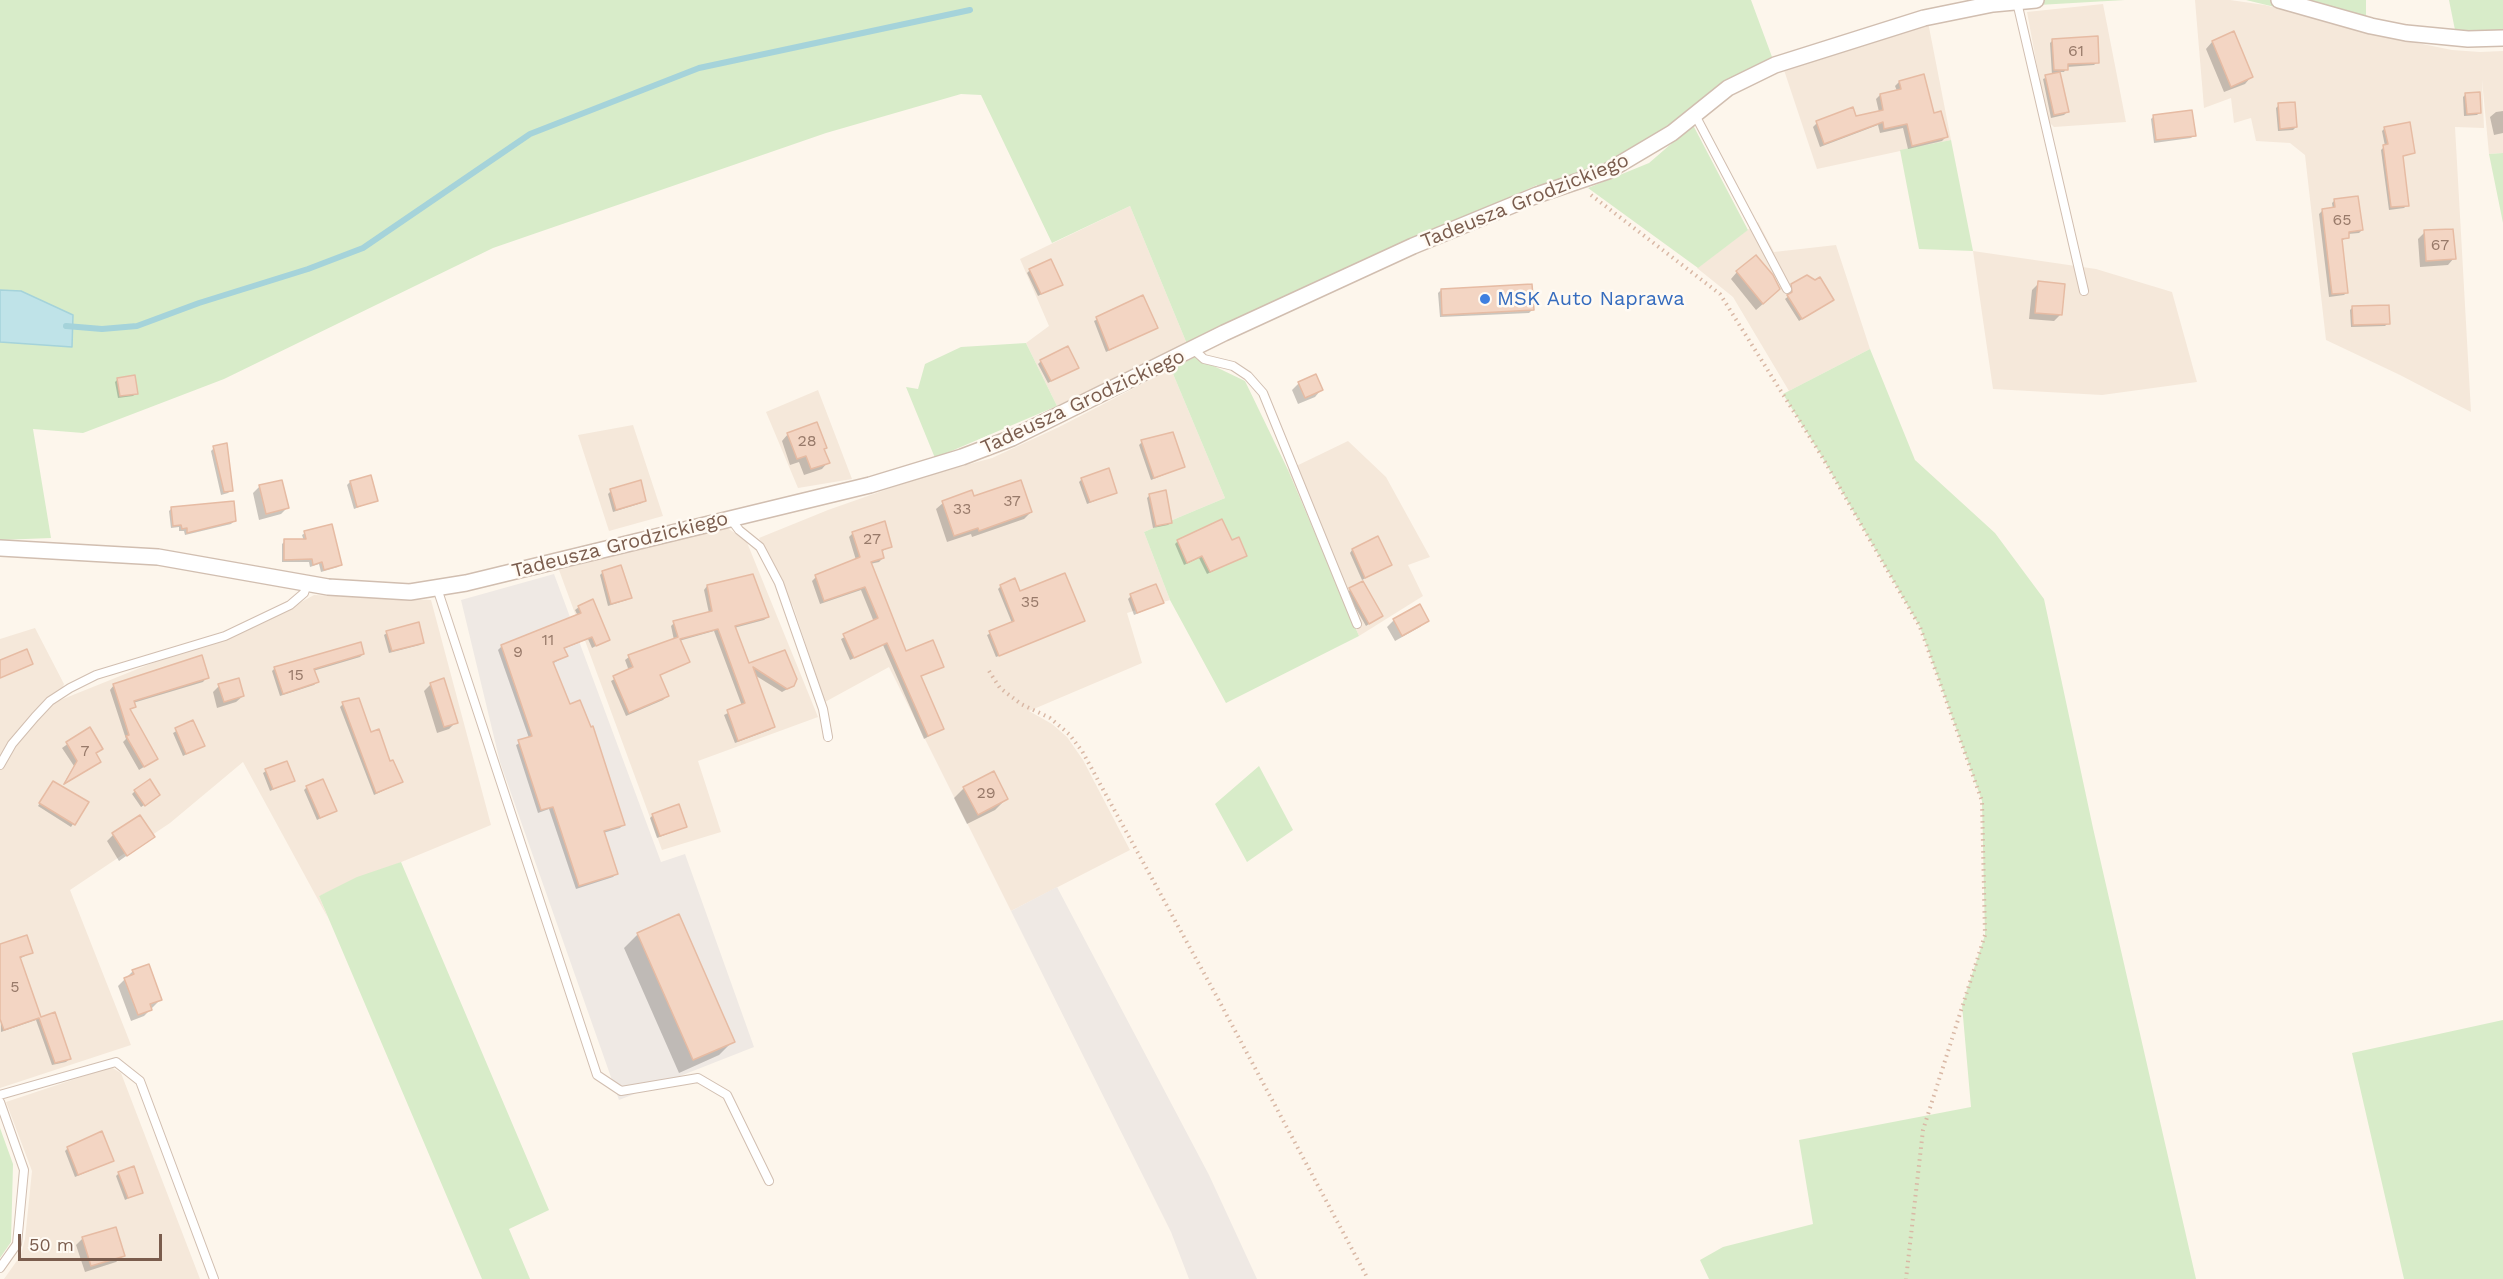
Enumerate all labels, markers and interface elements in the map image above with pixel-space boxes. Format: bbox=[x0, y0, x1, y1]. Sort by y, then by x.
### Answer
house number: 61 bbox=[2068, 41, 2084, 61]
street label: Tadeusza Grodzickiego bbox=[1418, 148, 1632, 254]
house number: 65 bbox=[2332, 210, 2352, 230]
house number: 67 bbox=[2431, 235, 2449, 255]
place label: MSK Auto Naprawa bbox=[1497, 287, 1685, 311]
marker: MSK Auto Naprawa bbox=[1478, 292, 1492, 306]
street label: Tadeusza Grodzickiego bbox=[977, 344, 1189, 460]
house number: 28 bbox=[797, 431, 817, 451]
house number: 37 bbox=[1003, 491, 1021, 511]
house number: 33 bbox=[953, 499, 971, 519]
street label: Tadeusza Grodzickiego bbox=[509, 506, 731, 584]
house number: 27 bbox=[863, 529, 881, 549]
house number: 35 bbox=[1021, 592, 1039, 612]
house number: 11 bbox=[542, 630, 554, 650]
house number: 9 bbox=[513, 642, 523, 662]
house number: 15 bbox=[288, 665, 304, 685]
house number: 7 bbox=[81, 741, 89, 761]
house number: 29 bbox=[976, 783, 996, 803]
house number: 5 bbox=[10, 977, 20, 997]
scale bar bbox=[21, 1222, 165, 1260]
text: 50 m bbox=[29, 1234, 74, 1255]

